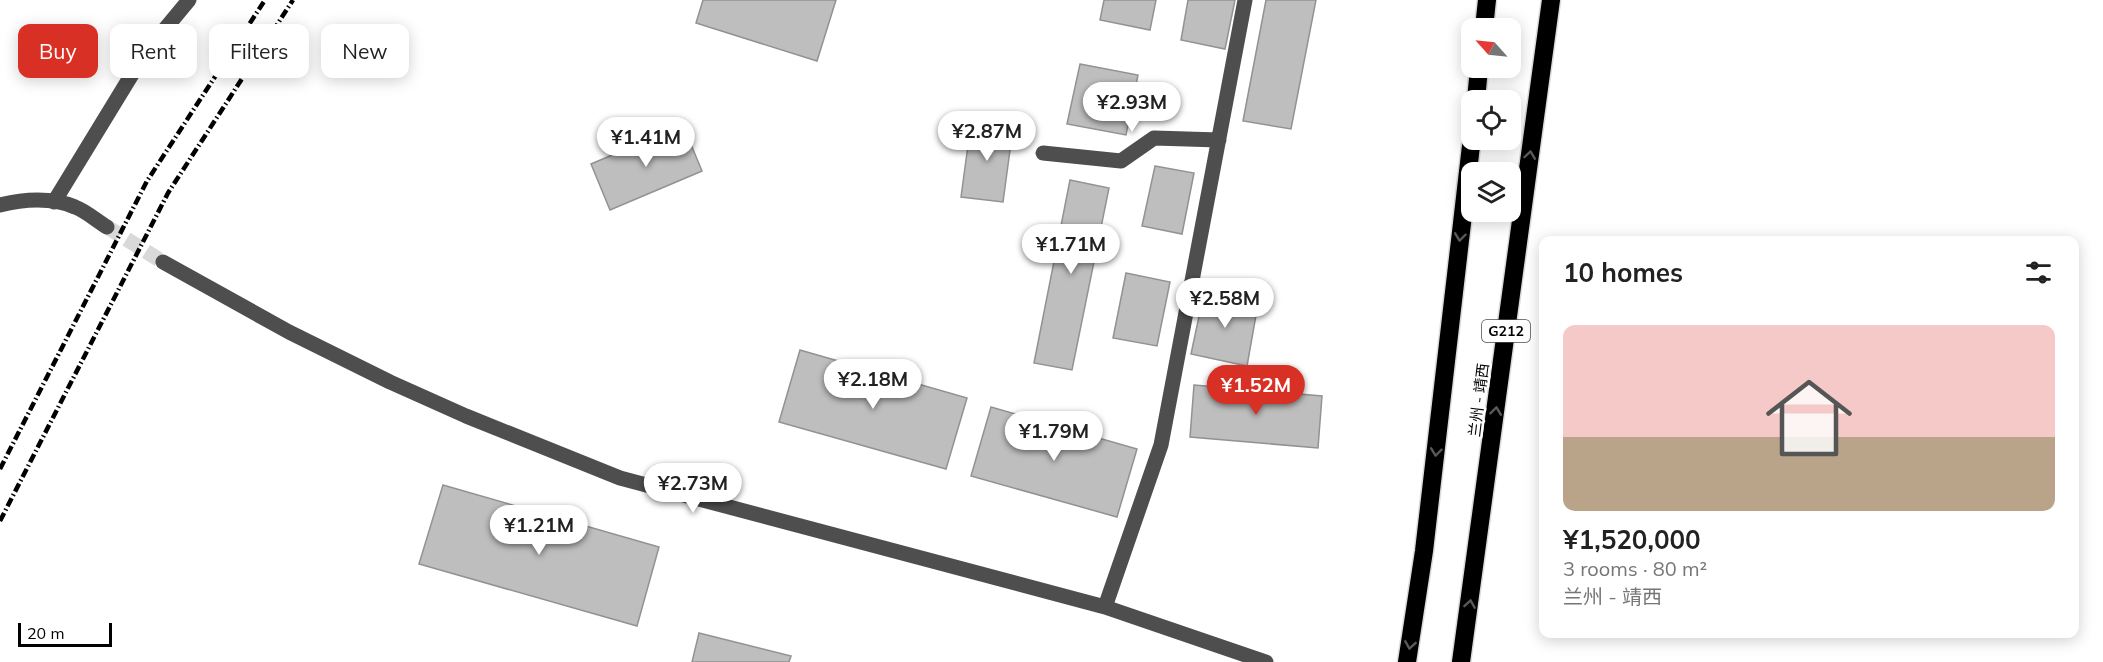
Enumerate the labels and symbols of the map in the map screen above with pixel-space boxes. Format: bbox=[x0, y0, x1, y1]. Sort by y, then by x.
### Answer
north arrow bbox=[1461, 18, 1521, 78]
pin: ¥2.93M bbox=[1083, 82, 1181, 133]
pin: ¥2.87M bbox=[938, 111, 1036, 162]
pin: ¥1.41M bbox=[597, 117, 695, 168]
one-way arrow bbox=[1524, 151, 1536, 160]
pin: ¥1.71M bbox=[1022, 224, 1120, 275]
one-way arrow bbox=[1454, 233, 1467, 242]
pin: ¥2.58M bbox=[1176, 278, 1274, 329]
road number: G212 bbox=[1482, 320, 1530, 342]
pin: ¥2.18M bbox=[824, 359, 922, 410]
street label: 兰州 - 靖西 bbox=[1465, 362, 1492, 438]
pin: ¥1.52M bbox=[1207, 365, 1305, 416]
one-way arrow bbox=[1489, 406, 1501, 416]
pin: ¥1.79M bbox=[1005, 411, 1103, 462]
one-way arrow bbox=[1430, 447, 1442, 457]
pin: ¥2.73M bbox=[644, 463, 742, 514]
pin: ¥1.21M bbox=[490, 505, 588, 556]
one-way arrow bbox=[1463, 600, 1475, 609]
scale bar bbox=[18, 620, 112, 648]
one-way arrow bbox=[1404, 641, 1416, 650]

